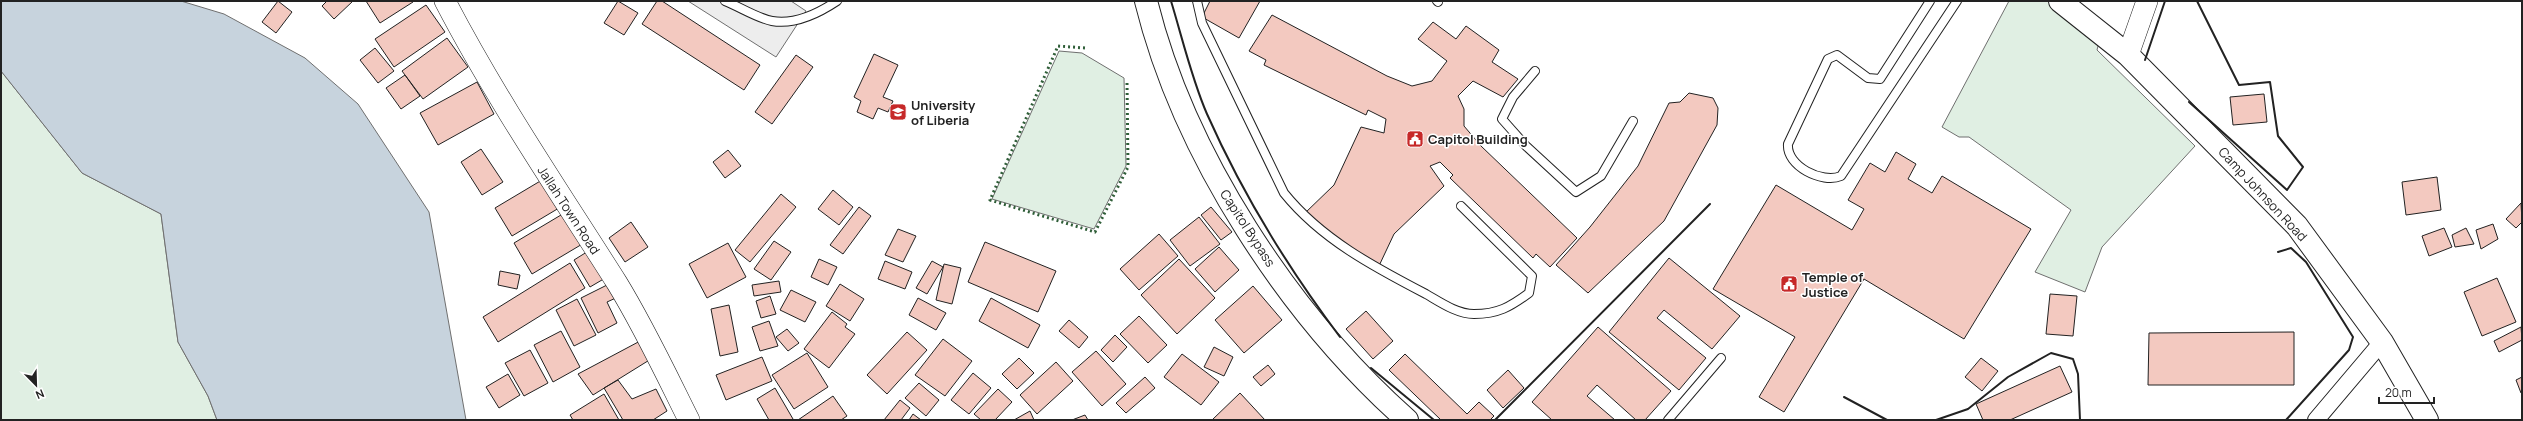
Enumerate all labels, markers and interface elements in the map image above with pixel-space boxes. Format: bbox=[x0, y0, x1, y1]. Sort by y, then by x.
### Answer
place label: University of Liberia bbox=[911, 96, 976, 129]
school or university icon: University of Liberia bbox=[888, 102, 908, 122]
public building icon: Capitol Building bbox=[1405, 129, 1425, 149]
place label: Capitol Building bbox=[1428, 130, 1528, 148]
street label: Camp Johnson Road bbox=[2215, 143, 2311, 245]
street label: Jallah Town Road bbox=[534, 162, 604, 258]
street label: Capitol Bypass bbox=[1216, 186, 1280, 270]
place label: Temple of Justice bbox=[1802, 268, 1863, 301]
public building icon: Temple of Justice bbox=[1779, 274, 1799, 294]
north arrow bbox=[16, 365, 56, 405]
scale bar bbox=[2379, 379, 2434, 405]
text: 20 m bbox=[2385, 384, 2412, 401]
text: N bbox=[33, 386, 47, 403]

